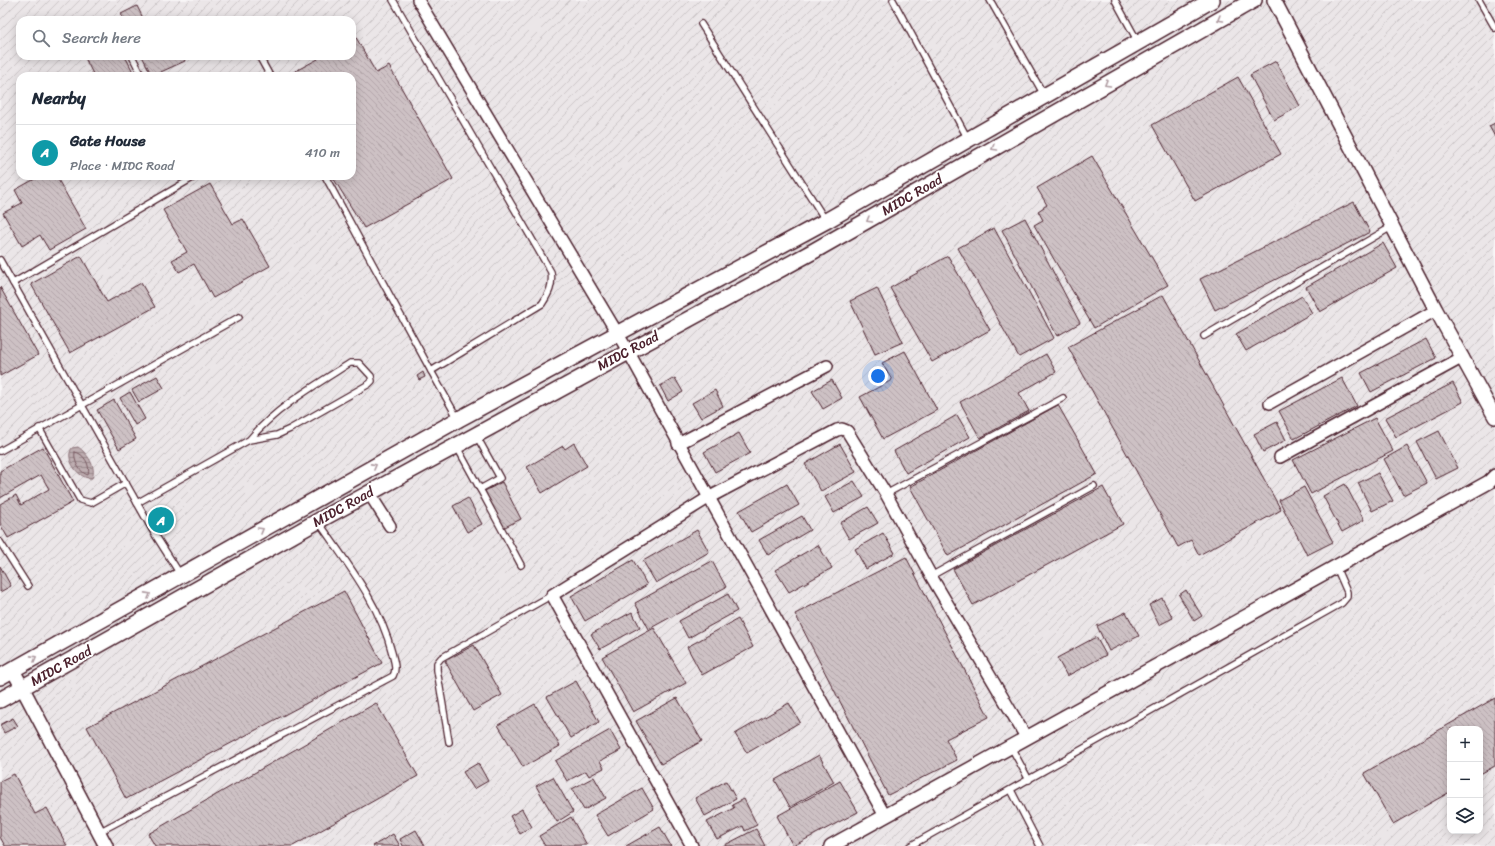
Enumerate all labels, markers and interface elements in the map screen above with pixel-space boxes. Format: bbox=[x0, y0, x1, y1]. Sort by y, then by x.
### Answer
one-way arrow bbox=[1217, 15, 1224, 22]
search box bbox=[16, 16, 356, 60]
text: Search here bbox=[62, 25, 141, 51]
icon: search bbox=[30, 27, 52, 49]
one-way arrow bbox=[1104, 79, 1111, 86]
text: Nearby bbox=[32, 83, 86, 113]
text: Gate House bbox=[70, 128, 146, 154]
text: A bbox=[41, 141, 49, 164]
text: 410 m bbox=[305, 141, 340, 164]
one-way arrow bbox=[991, 144, 998, 151]
text: Place · MIDC Road bbox=[70, 154, 174, 177]
street label: MIDC Road bbox=[877, 167, 949, 223]
one-way arrow bbox=[866, 215, 873, 222]
street label: MIDC Road bbox=[592, 323, 665, 378]
your location bbox=[868, 366, 888, 386]
one-way arrow bbox=[370, 464, 377, 471]
street label: MIDC Road bbox=[307, 479, 380, 534]
pin: A bbox=[148, 505, 174, 535]
one-way arrow bbox=[256, 528, 264, 535]
one-way arrow bbox=[144, 592, 151, 599]
street label: MIDC Road bbox=[25, 638, 98, 693]
one-way arrow bbox=[30, 655, 37, 663]
map controls bbox=[1447, 726, 1483, 834]
button: + bbox=[1447, 726, 1483, 762]
button: − bbox=[1447, 762, 1483, 798]
button: layers bbox=[1447, 798, 1483, 834]

